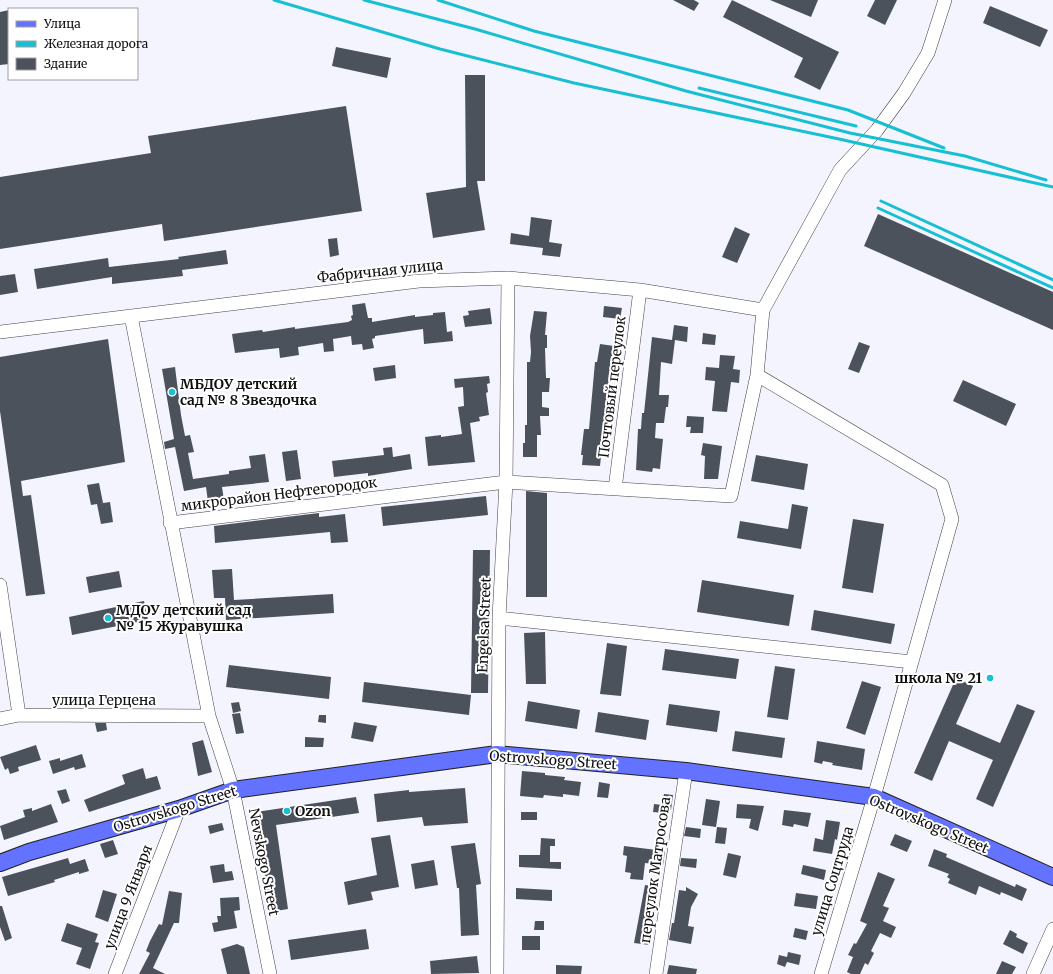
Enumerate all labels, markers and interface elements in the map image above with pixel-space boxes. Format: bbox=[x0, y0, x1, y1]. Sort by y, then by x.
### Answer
legend bbox=[8, 8, 138, 80]
text: Улица bbox=[43, 16, 81, 31]
text: Железная дорога bbox=[44, 36, 149, 51]
text: Здание bbox=[44, 56, 87, 71]
street label: Фабричная улица bbox=[316, 255, 444, 287]
street label: Почтовый переулок bbox=[594, 315, 630, 459]
place label: МБДОУ детский сад № 8 Звездочка bbox=[180, 375, 317, 409]
marker: МБДОУ детский сад № 8 Звездочка bbox=[167, 387, 177, 397]
street label: микрорайон Нефтегородок bbox=[180, 473, 378, 515]
street label: Engelsa Street bbox=[473, 576, 495, 673]
place label: МДОУ детский сад № 15 Журавушка bbox=[116, 601, 251, 635]
marker: МДОУ детский сад № 15 Журавушка bbox=[103, 613, 113, 623]
place label: школа № 21 bbox=[894, 669, 982, 687]
marker: школа № 21 bbox=[985, 673, 995, 683]
street label: улица Герцена bbox=[52, 691, 156, 709]
street label: Ostrovskogo Street bbox=[489, 747, 618, 773]
street label: Ostrovskogo Street bbox=[111, 782, 239, 836]
street label: Ostrovskogo Street bbox=[867, 791, 992, 857]
street label: переулок Матросова bbox=[636, 795, 674, 944]
place label: Ozon bbox=[295, 802, 331, 820]
marker: Ozon bbox=[282, 806, 292, 816]
street label: Nevskogo Street bbox=[245, 807, 283, 918]
street label: улица Соцтруда bbox=[807, 824, 857, 938]
street label: улица 9 Января bbox=[100, 842, 156, 952]

